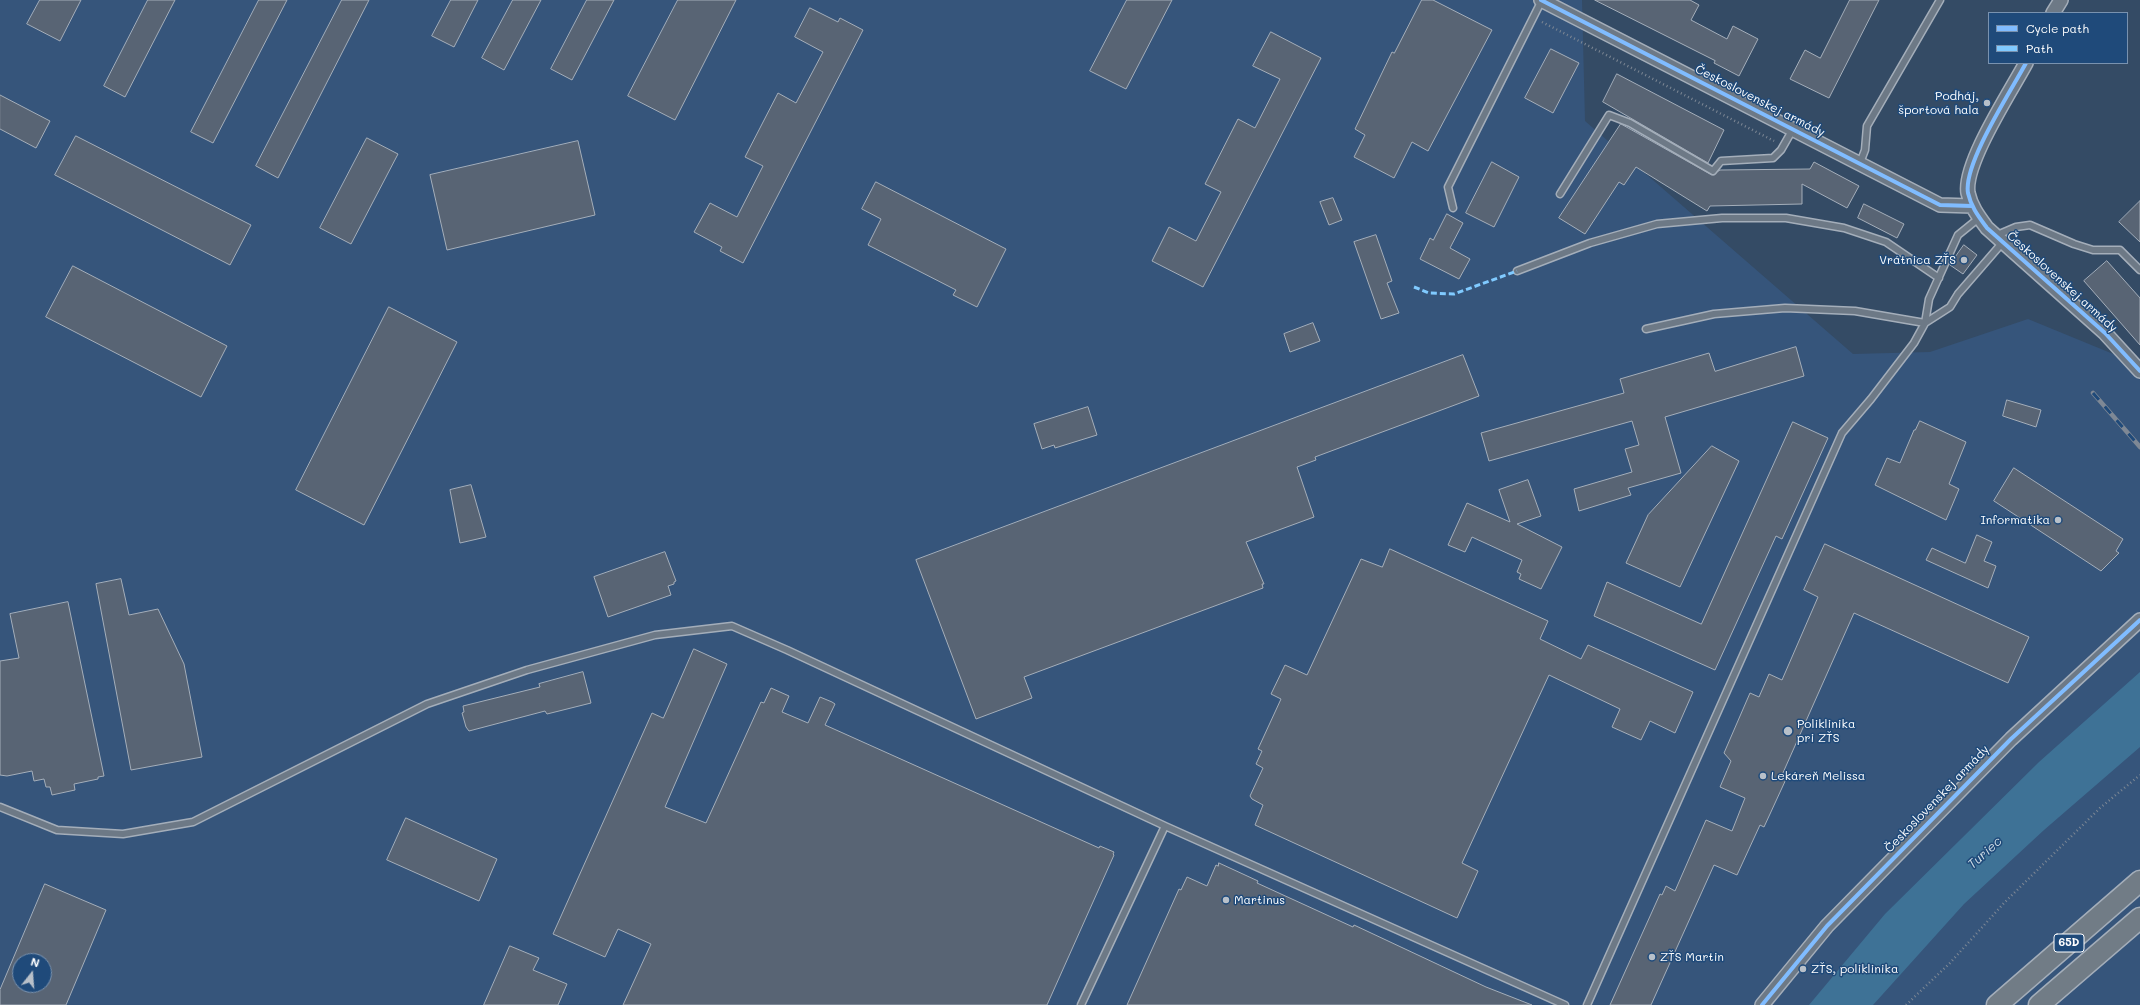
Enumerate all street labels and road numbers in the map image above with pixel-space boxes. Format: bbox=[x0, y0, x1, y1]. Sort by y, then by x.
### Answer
street label: Československej armády bbox=[1693, 62, 1827, 140]
street label: Československej armády bbox=[2004, 229, 2120, 335]
street label: Československej armády bbox=[1882, 742, 1992, 856]
road number: 65D bbox=[2054, 934, 2084, 952]

